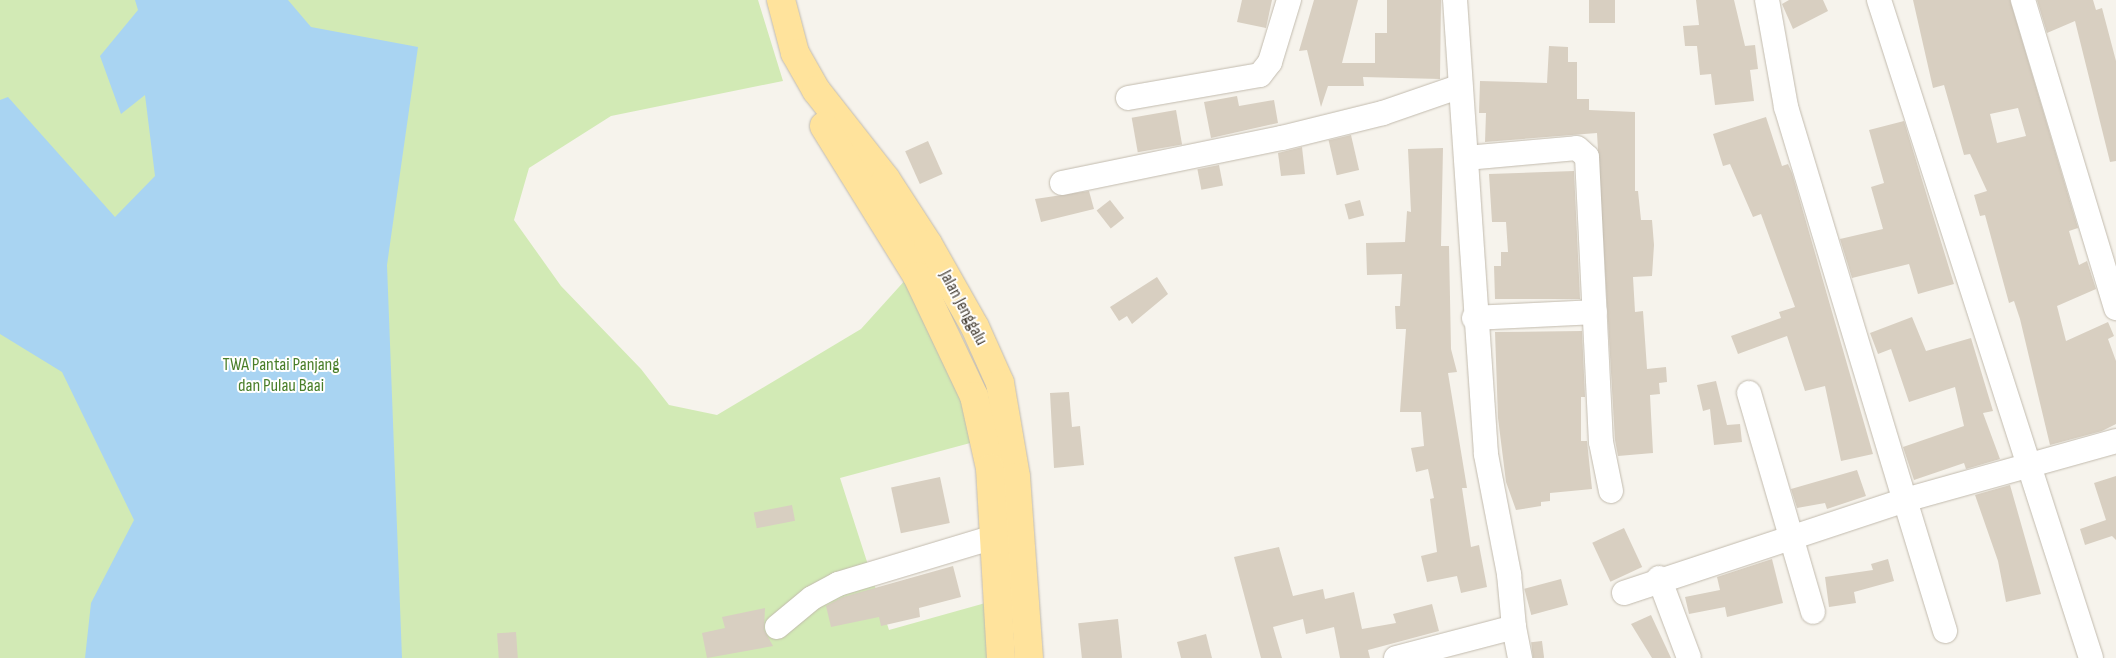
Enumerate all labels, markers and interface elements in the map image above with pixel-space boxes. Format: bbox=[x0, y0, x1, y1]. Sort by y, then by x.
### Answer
street label: Jalan Jenggalu bbox=[934, 267, 992, 349]
park label: TWA Pantai Panjang dan Pulau Baai bbox=[223, 355, 339, 398]

